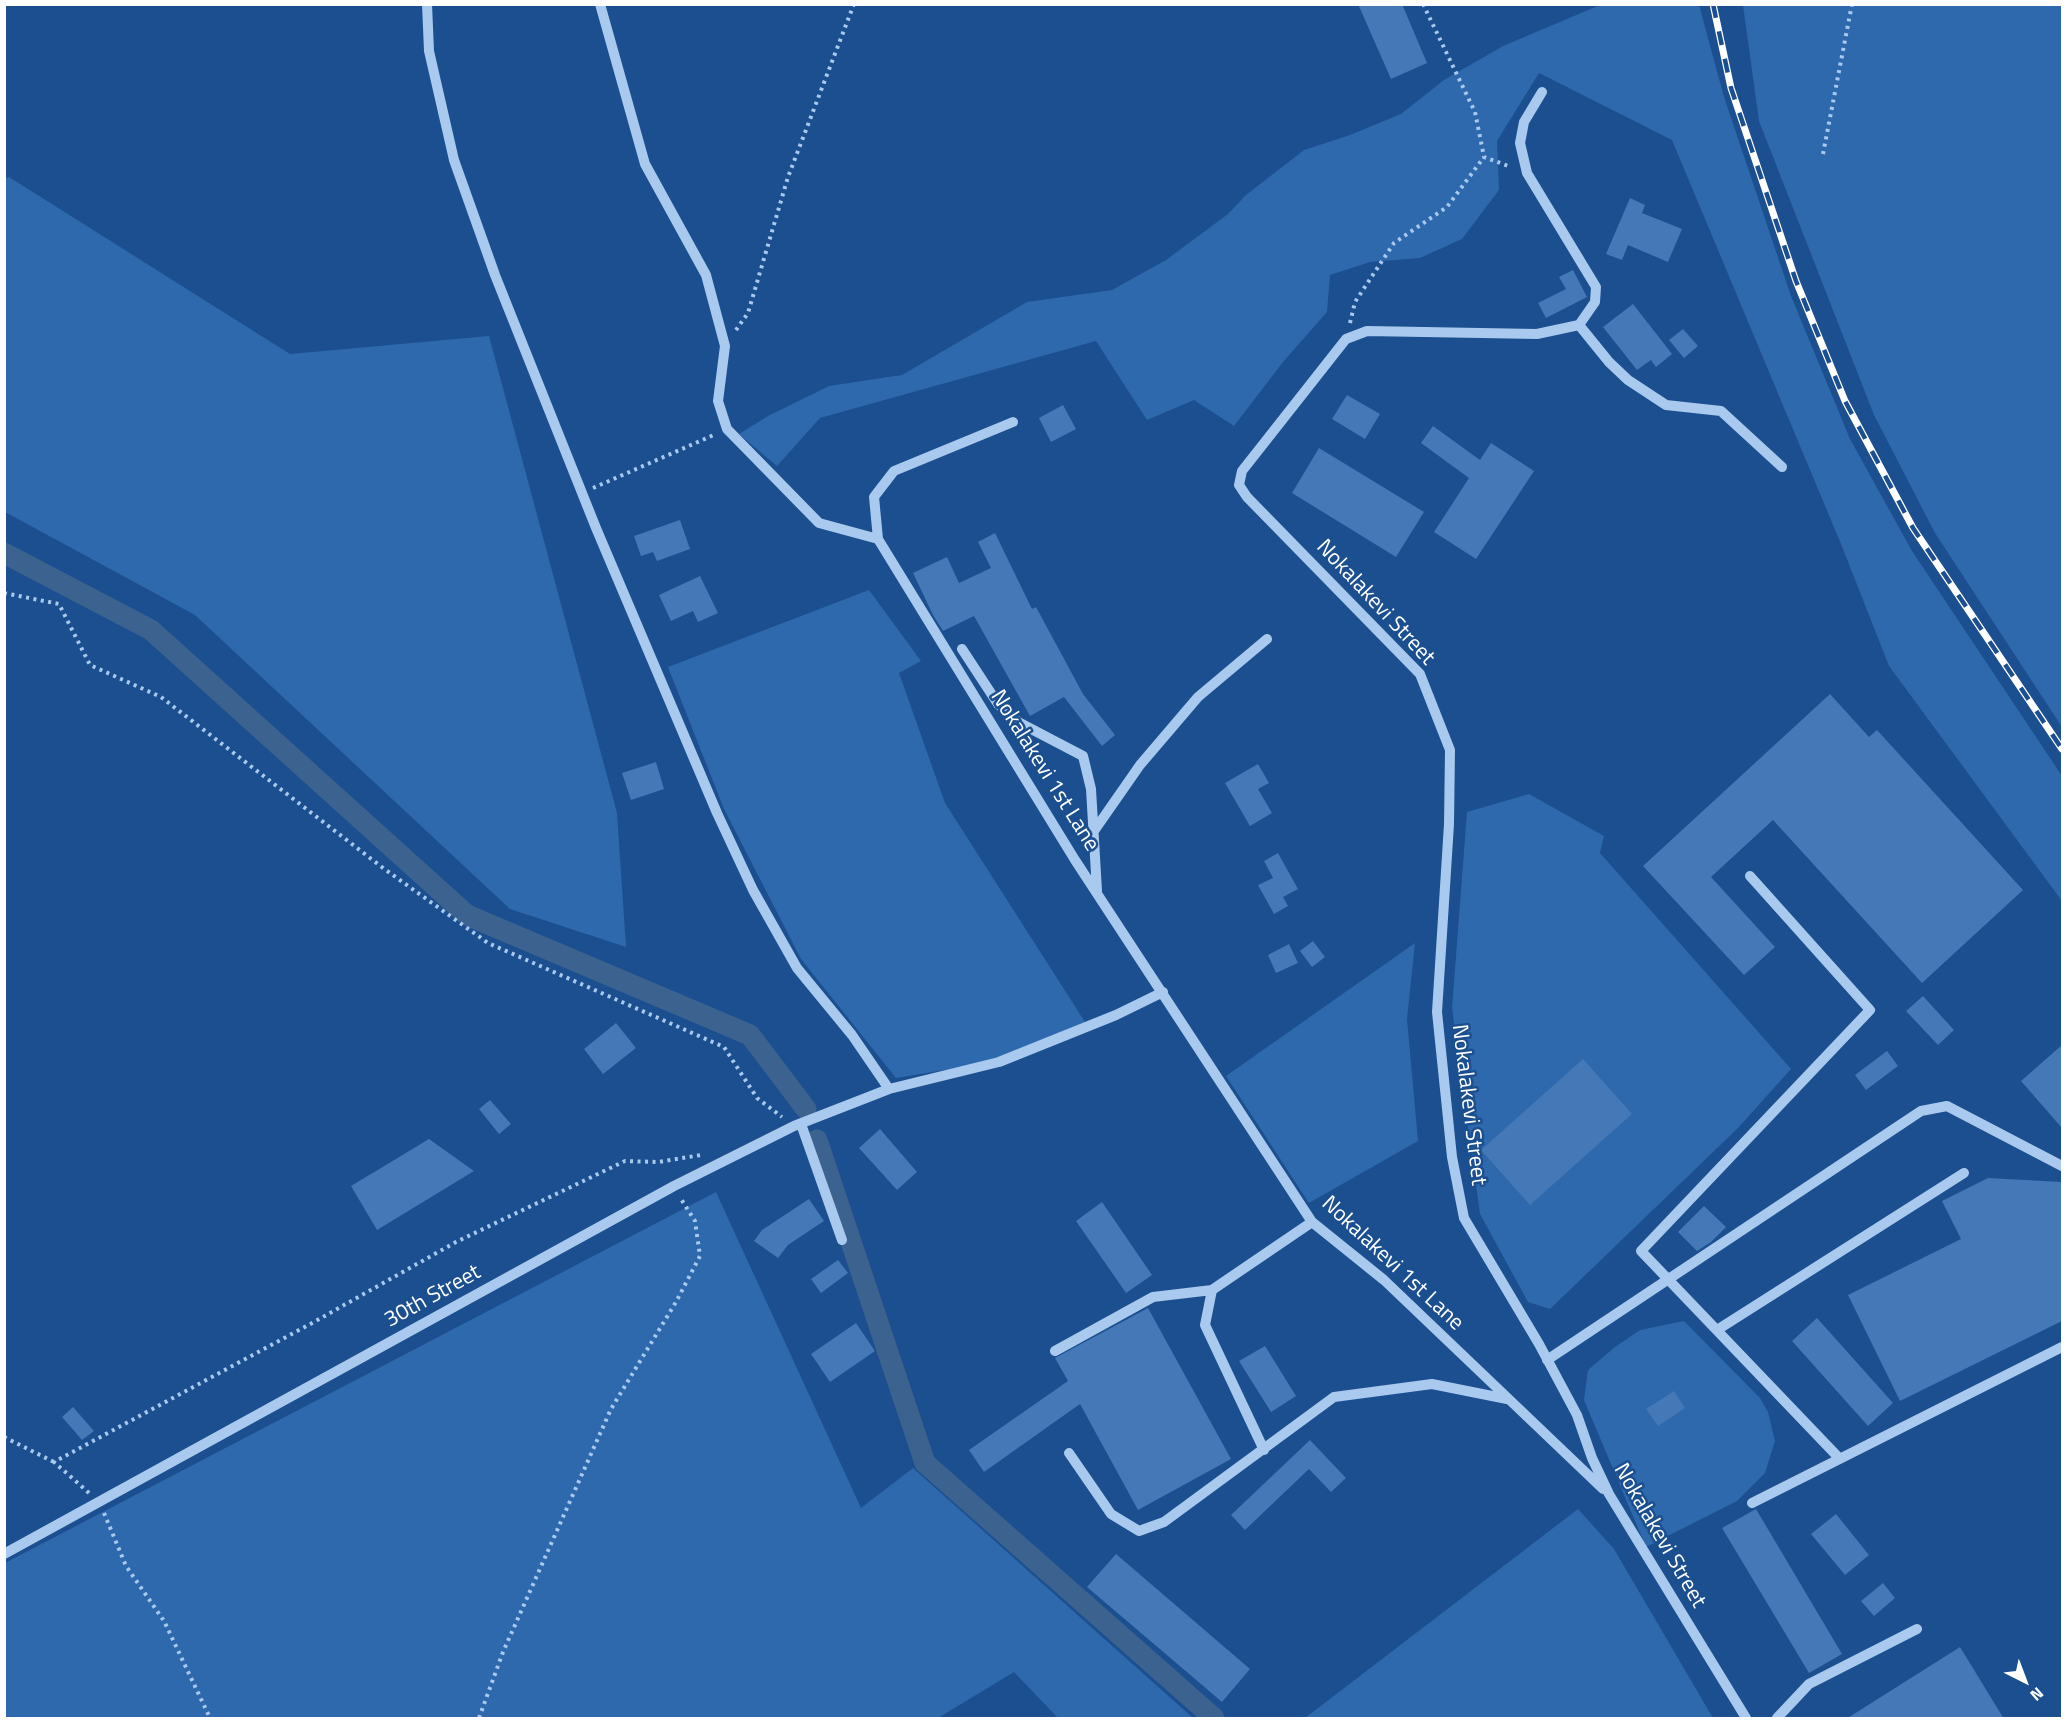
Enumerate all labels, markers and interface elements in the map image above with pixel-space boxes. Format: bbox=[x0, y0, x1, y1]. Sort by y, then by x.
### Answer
street label: Nokalakevi Street bbox=[1310, 535, 1440, 671]
street label: Nokalakevi 1st Lane bbox=[984, 686, 1104, 856]
street label: Nokalakevi Street bbox=[1445, 1023, 1491, 1187]
street label: Nokalakevi 1st Lane bbox=[1315, 1191, 1469, 1337]
street label: 30th Street bbox=[380, 1260, 486, 1334]
street label: Nokalakevi Street bbox=[1607, 1459, 1711, 1613]
north arrow bbox=[1995, 1651, 2055, 1711]
text: N bbox=[2025, 1682, 2049, 1707]

